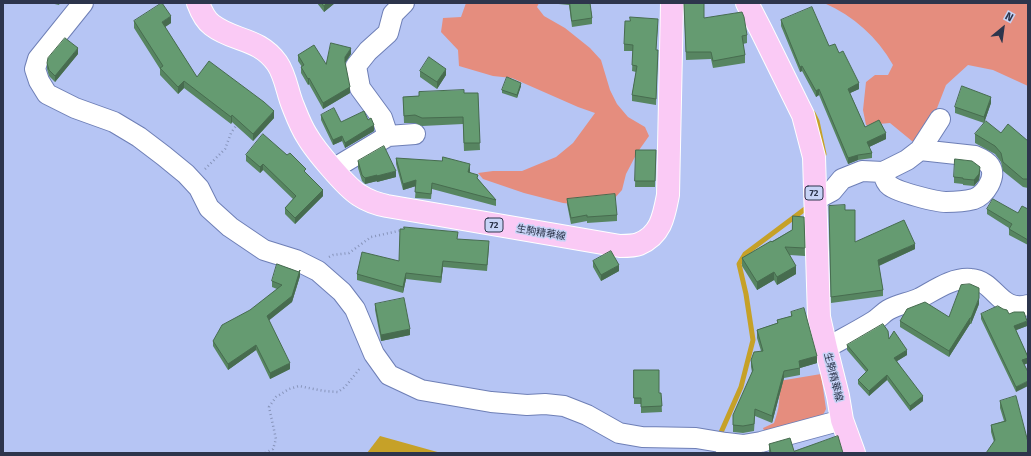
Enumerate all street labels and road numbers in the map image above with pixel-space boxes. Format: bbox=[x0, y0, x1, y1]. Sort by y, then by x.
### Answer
road number: 72 bbox=[805, 186, 823, 200]
road number: 72 bbox=[485, 218, 503, 232]
street label: 生駒精華線 bbox=[515, 223, 567, 243]
street label: 生駒精華線 bbox=[821, 351, 845, 403]

